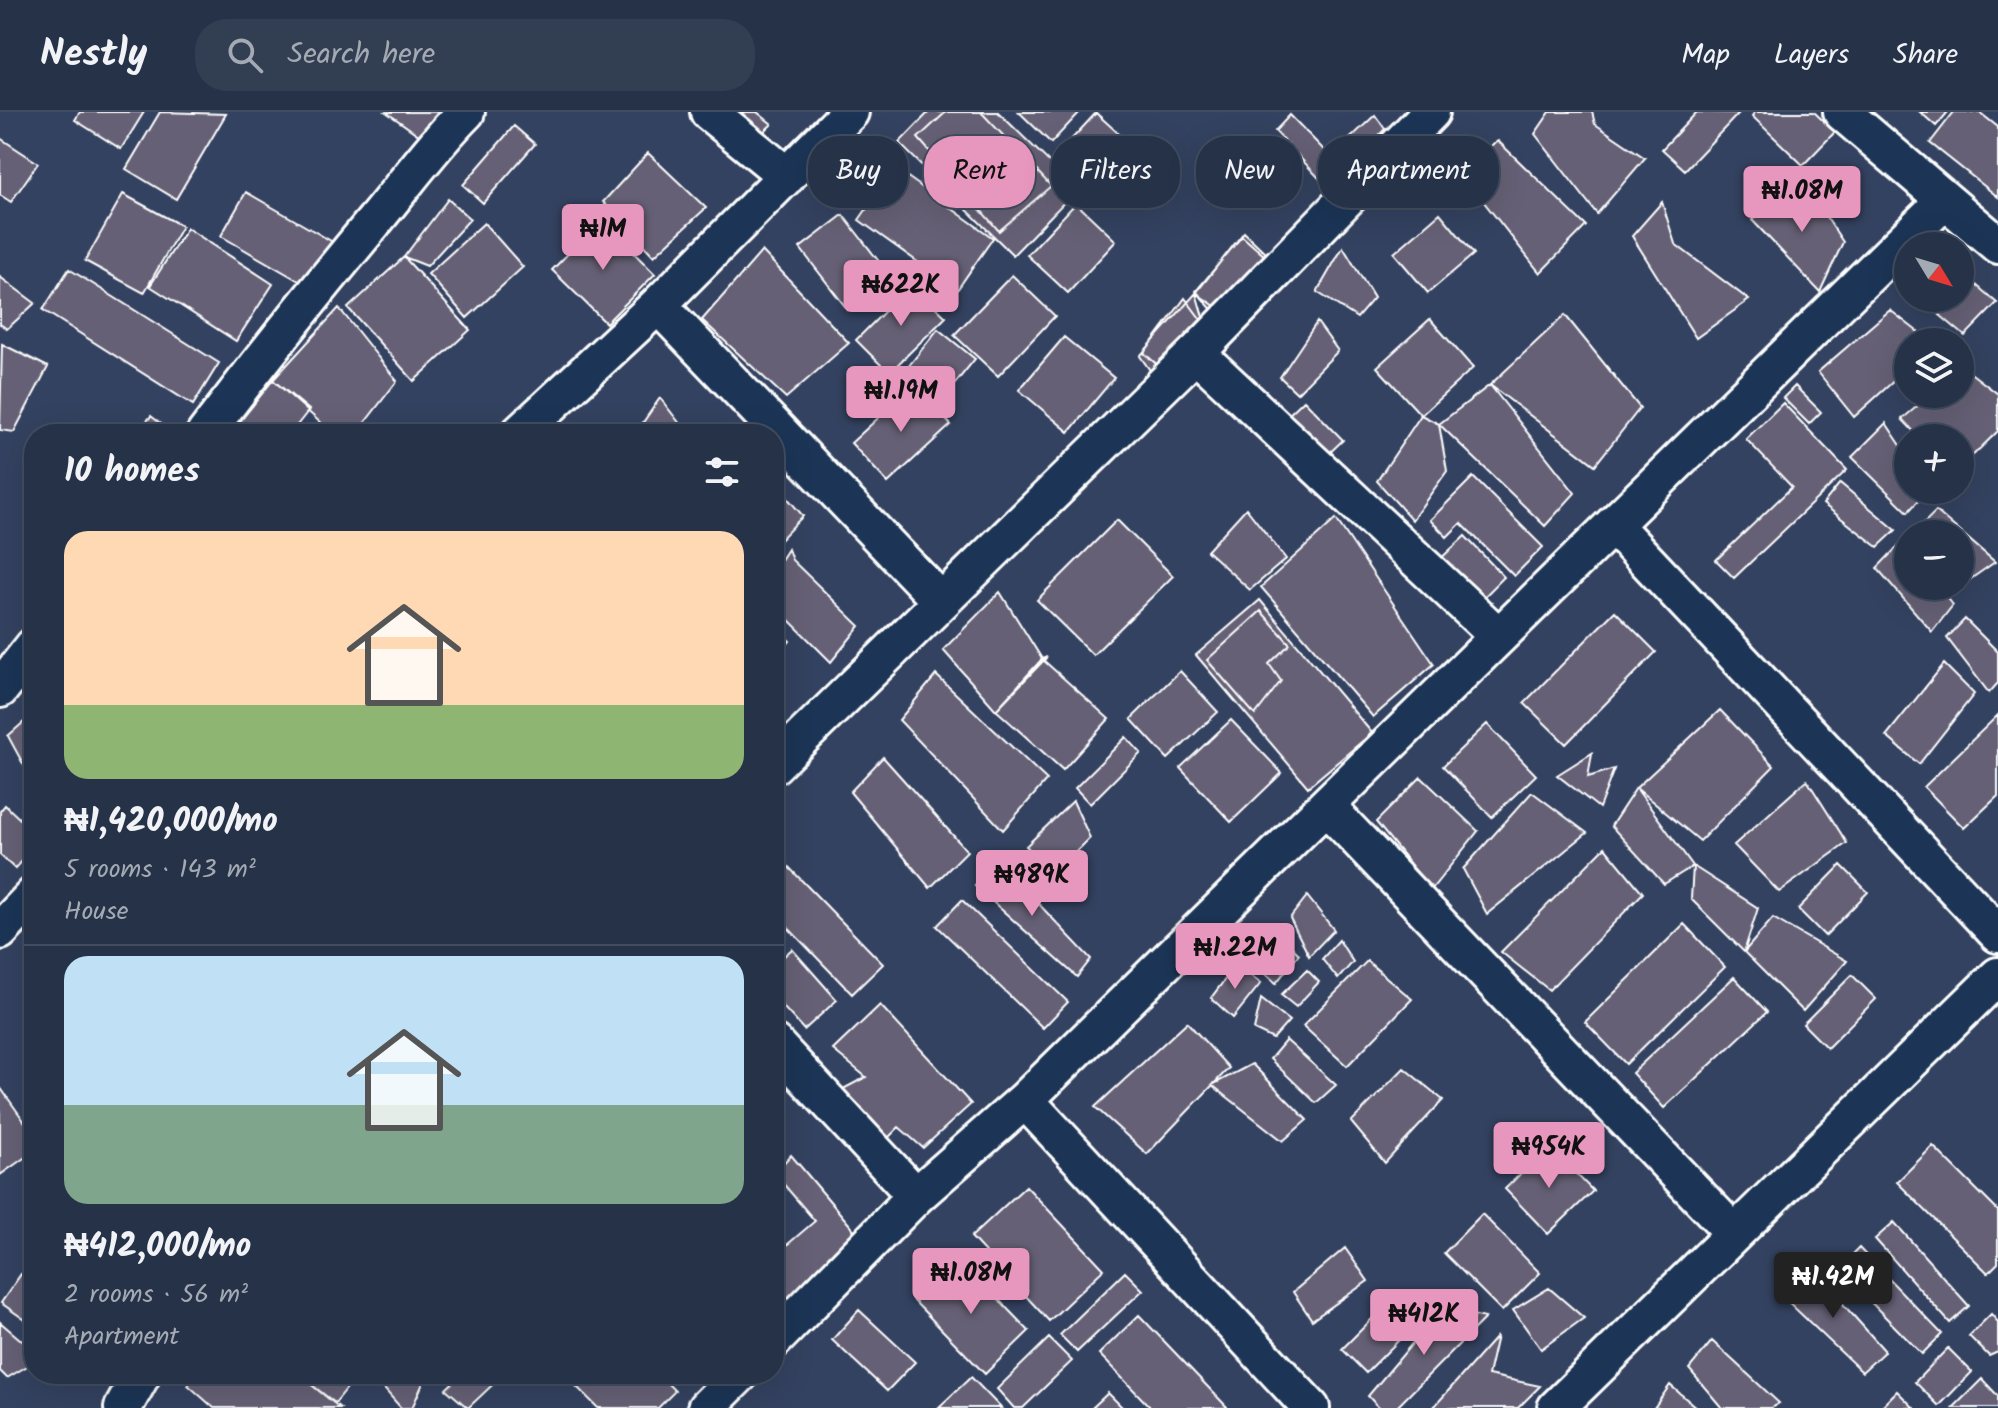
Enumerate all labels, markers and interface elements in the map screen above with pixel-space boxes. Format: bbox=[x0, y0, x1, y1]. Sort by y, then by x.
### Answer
search box bbox=[195, 19, 755, 91]
text: Nestly bbox=[40, 25, 147, 85]
text: Search here bbox=[287, 31, 435, 79]
icon: search bbox=[223, 33, 267, 77]
text: Map bbox=[1681, 33, 1730, 78]
text: Layers bbox=[1774, 33, 1849, 78]
text: Share bbox=[1893, 33, 1958, 78]
chip: Buy bbox=[808, 136, 908, 208]
chip: Rent bbox=[924, 136, 1035, 208]
chip: Filters bbox=[1051, 136, 1180, 208]
chip: New bbox=[1196, 136, 1302, 208]
chip: Apartment bbox=[1318, 136, 1499, 208]
pin: ₦1.08M bbox=[1737, 166, 1867, 234]
text: ₦1.08M bbox=[1761, 171, 1843, 213]
pin: ₦1M bbox=[564, 204, 642, 272]
text: ₦1M bbox=[580, 209, 626, 251]
north arrow bbox=[1894, 232, 1974, 312]
map controls bbox=[1894, 232, 1974, 600]
pin: ₦622K bbox=[845, 260, 957, 328]
text: ₦622K bbox=[862, 265, 940, 307]
button: layers bbox=[1894, 328, 1974, 408]
pin: ₦1.19M bbox=[836, 366, 966, 434]
text: ₦1.19M bbox=[864, 371, 938, 413]
button: + bbox=[1894, 424, 1974, 504]
text: 10 homes bbox=[64, 445, 200, 499]
icon: filters bbox=[700, 450, 744, 494]
button: − bbox=[1894, 520, 1974, 600]
icon: home bbox=[332, 583, 476, 727]
text: ₦1,420,000/mo bbox=[64, 795, 278, 849]
text: 5 rooms · 143 m² bbox=[64, 849, 256, 891]
pin: ₦989K bbox=[976, 850, 1088, 918]
text: ₦989K bbox=[994, 855, 1070, 897]
text: House bbox=[64, 891, 128, 933]
pin: ₦1.22M bbox=[1170, 923, 1300, 991]
text: ₦1.22M bbox=[1194, 928, 1276, 970]
icon: home bbox=[332, 1008, 476, 1152]
pin: ₦954K bbox=[1493, 1122, 1605, 1190]
text: ₦954K bbox=[1512, 1127, 1586, 1169]
text: ₦412,000/mo bbox=[64, 1220, 251, 1274]
pin: ₦1.08M bbox=[906, 1248, 1036, 1316]
pin: ₦1.42M bbox=[1768, 1252, 1898, 1320]
text: ₦1.08M bbox=[930, 1253, 1012, 1295]
text: ₦1.42M bbox=[1792, 1257, 1874, 1299]
text: 2 rooms · 56 m² bbox=[64, 1274, 248, 1316]
pin: ₦412K bbox=[1368, 1289, 1480, 1357]
text: ₦412K bbox=[1388, 1294, 1460, 1336]
text: Apartment bbox=[64, 1316, 179, 1358]

